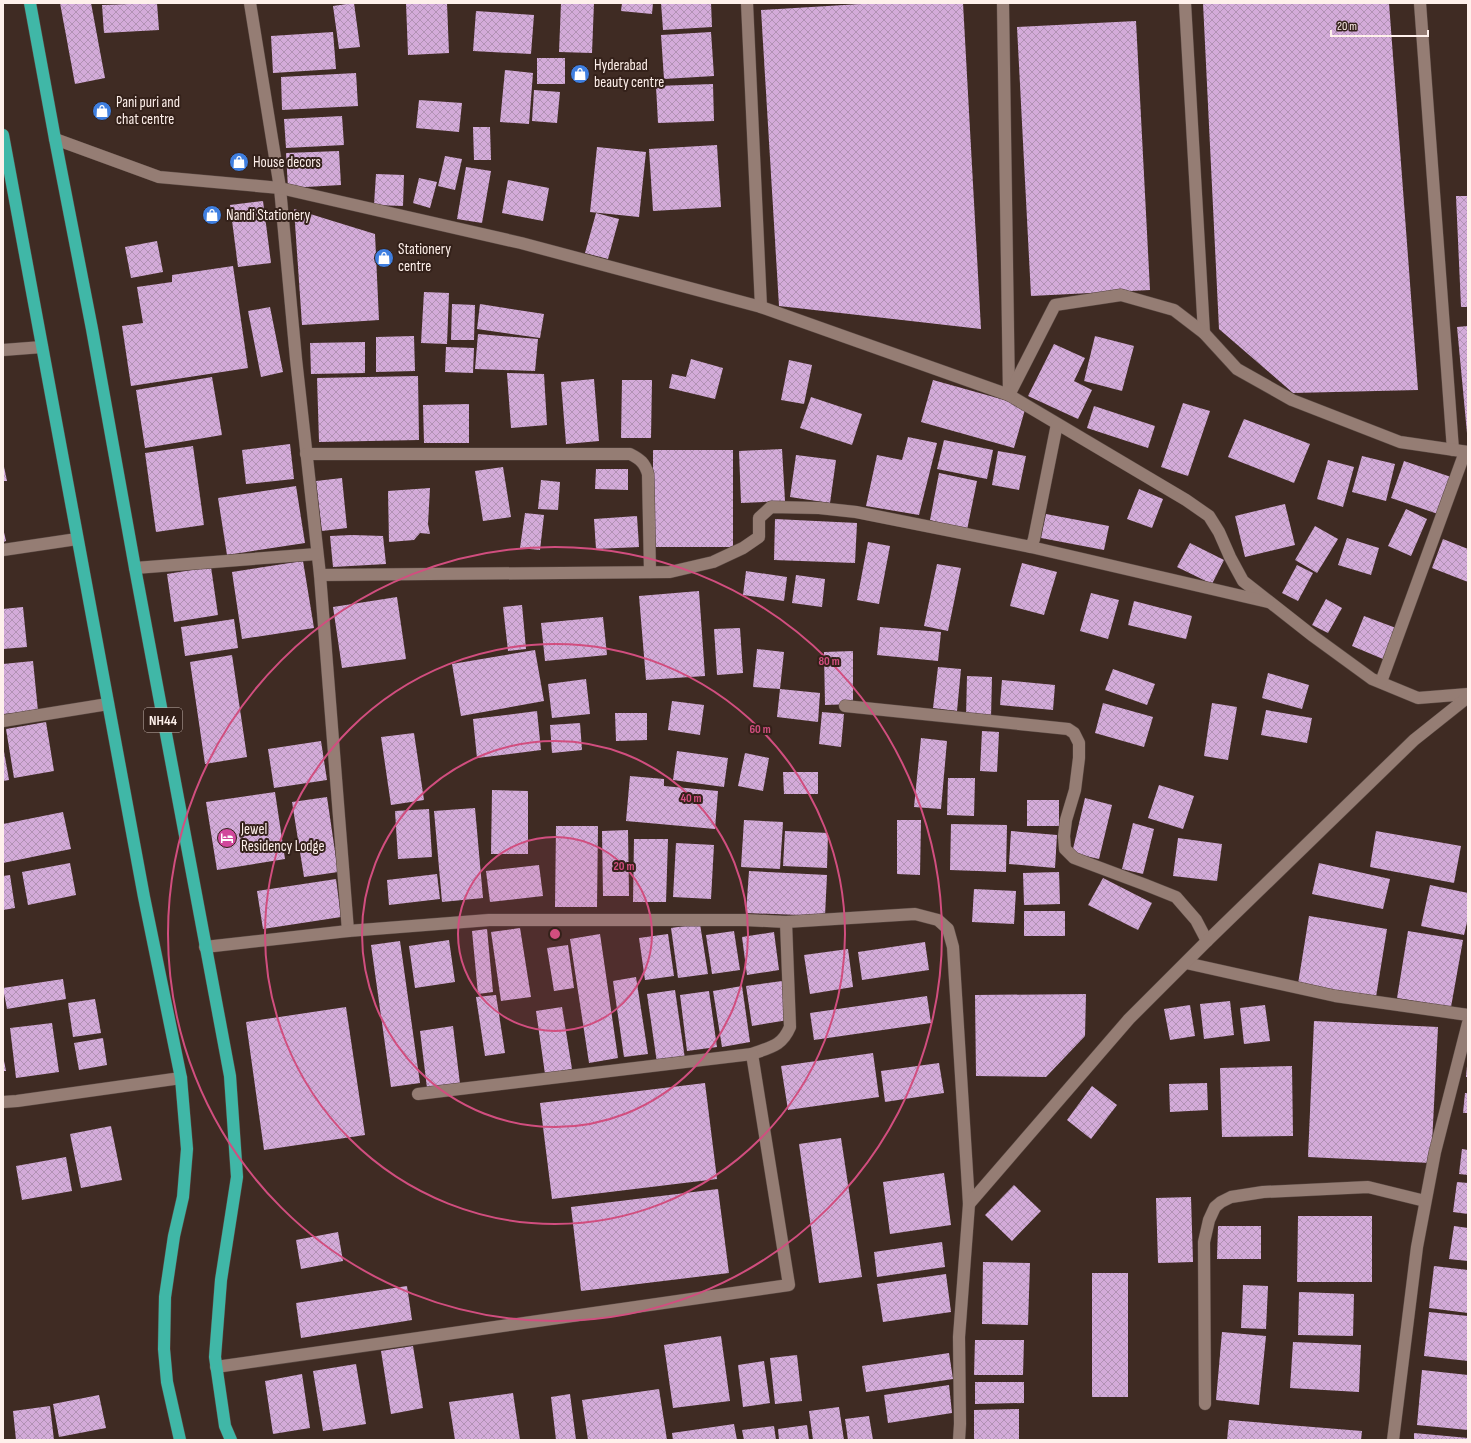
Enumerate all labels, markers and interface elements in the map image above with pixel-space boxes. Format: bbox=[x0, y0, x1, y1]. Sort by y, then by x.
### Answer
scale bar bbox=[1331, 12, 1428, 38]
text: 20 m bbox=[1337, 19, 1357, 34]
place label: Hyderabad beauty centre bbox=[594, 56, 664, 92]
shop icon: Hyderabad beauty centre bbox=[569, 63, 591, 85]
place label: Pani puri and chat centre bbox=[116, 93, 180, 129]
shop icon: Pani puri and chat centre bbox=[91, 100, 113, 122]
shop icon: House decors bbox=[228, 151, 250, 173]
place label: House decors bbox=[253, 153, 321, 172]
shop icon: Nandi Stationery bbox=[201, 204, 223, 226]
place label: Nandi Stationery bbox=[226, 206, 310, 225]
place label: Stationery centre bbox=[398, 240, 451, 276]
shop icon: Stationery centre bbox=[373, 247, 395, 269]
text: 80 m bbox=[818, 654, 840, 669]
road number: NH44 bbox=[144, 708, 182, 732]
text: 60 m bbox=[749, 722, 771, 737]
text: 40 m bbox=[680, 791, 702, 806]
place label: Jewel Residency Lodge bbox=[240, 820, 325, 856]
hotel icon: Jewel Residency Lodge bbox=[216, 827, 238, 849]
text: 20 m bbox=[614, 859, 634, 874]
centre of rings bbox=[548, 927, 562, 941]

